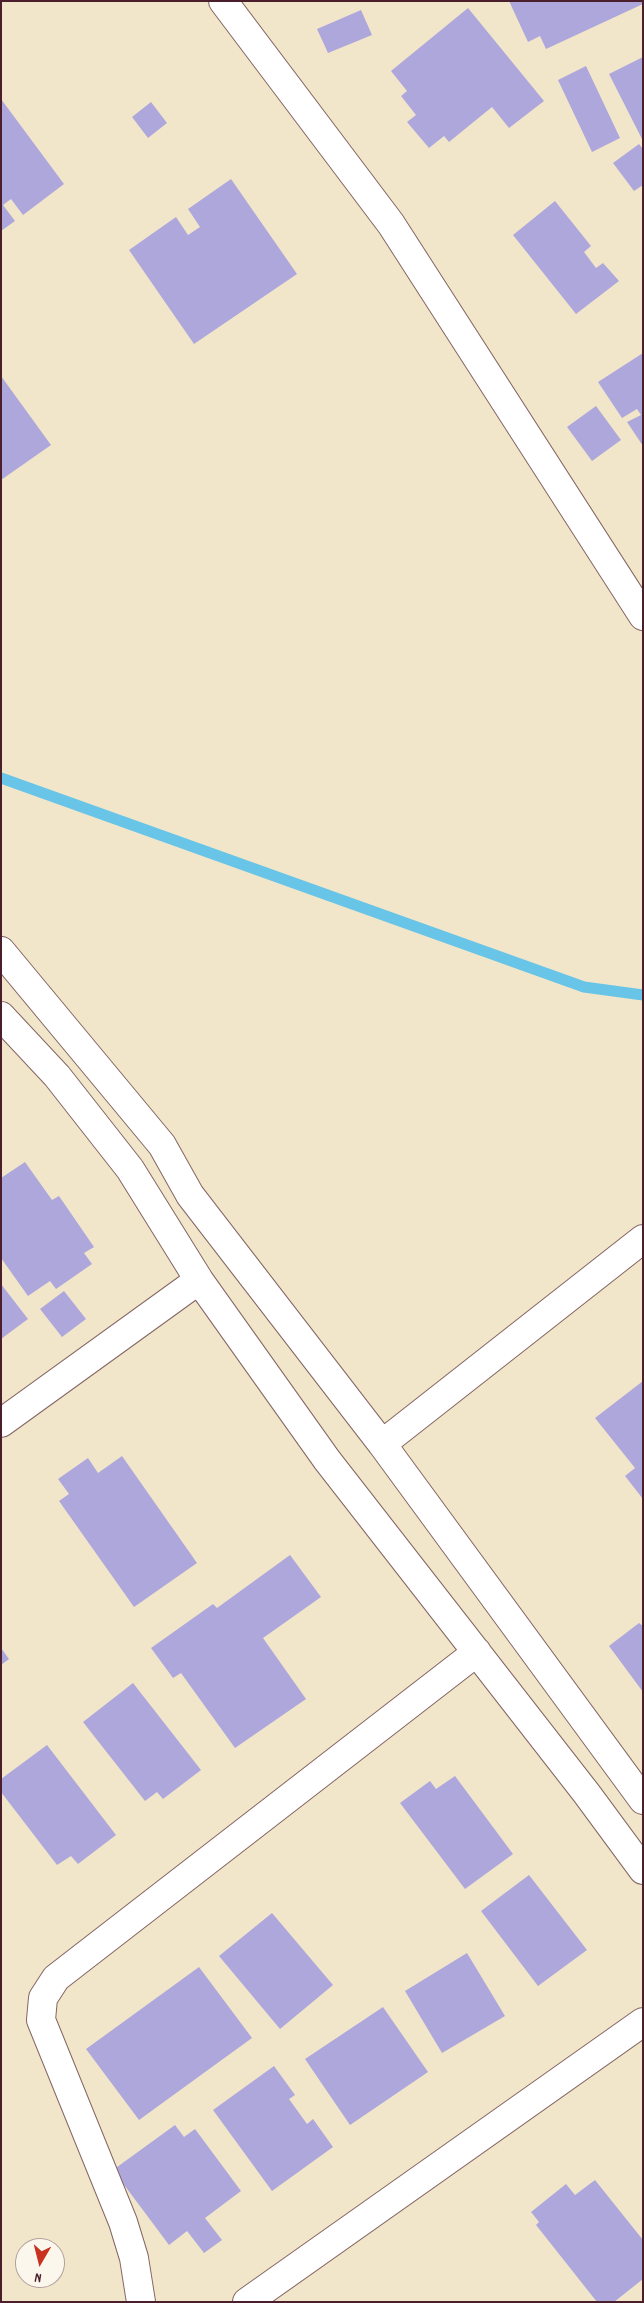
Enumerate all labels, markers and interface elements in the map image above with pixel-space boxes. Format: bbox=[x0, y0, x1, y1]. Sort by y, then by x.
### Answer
north arrow bbox=[15, 2238, 65, 2288]
text: N bbox=[33, 2266, 43, 2287]

